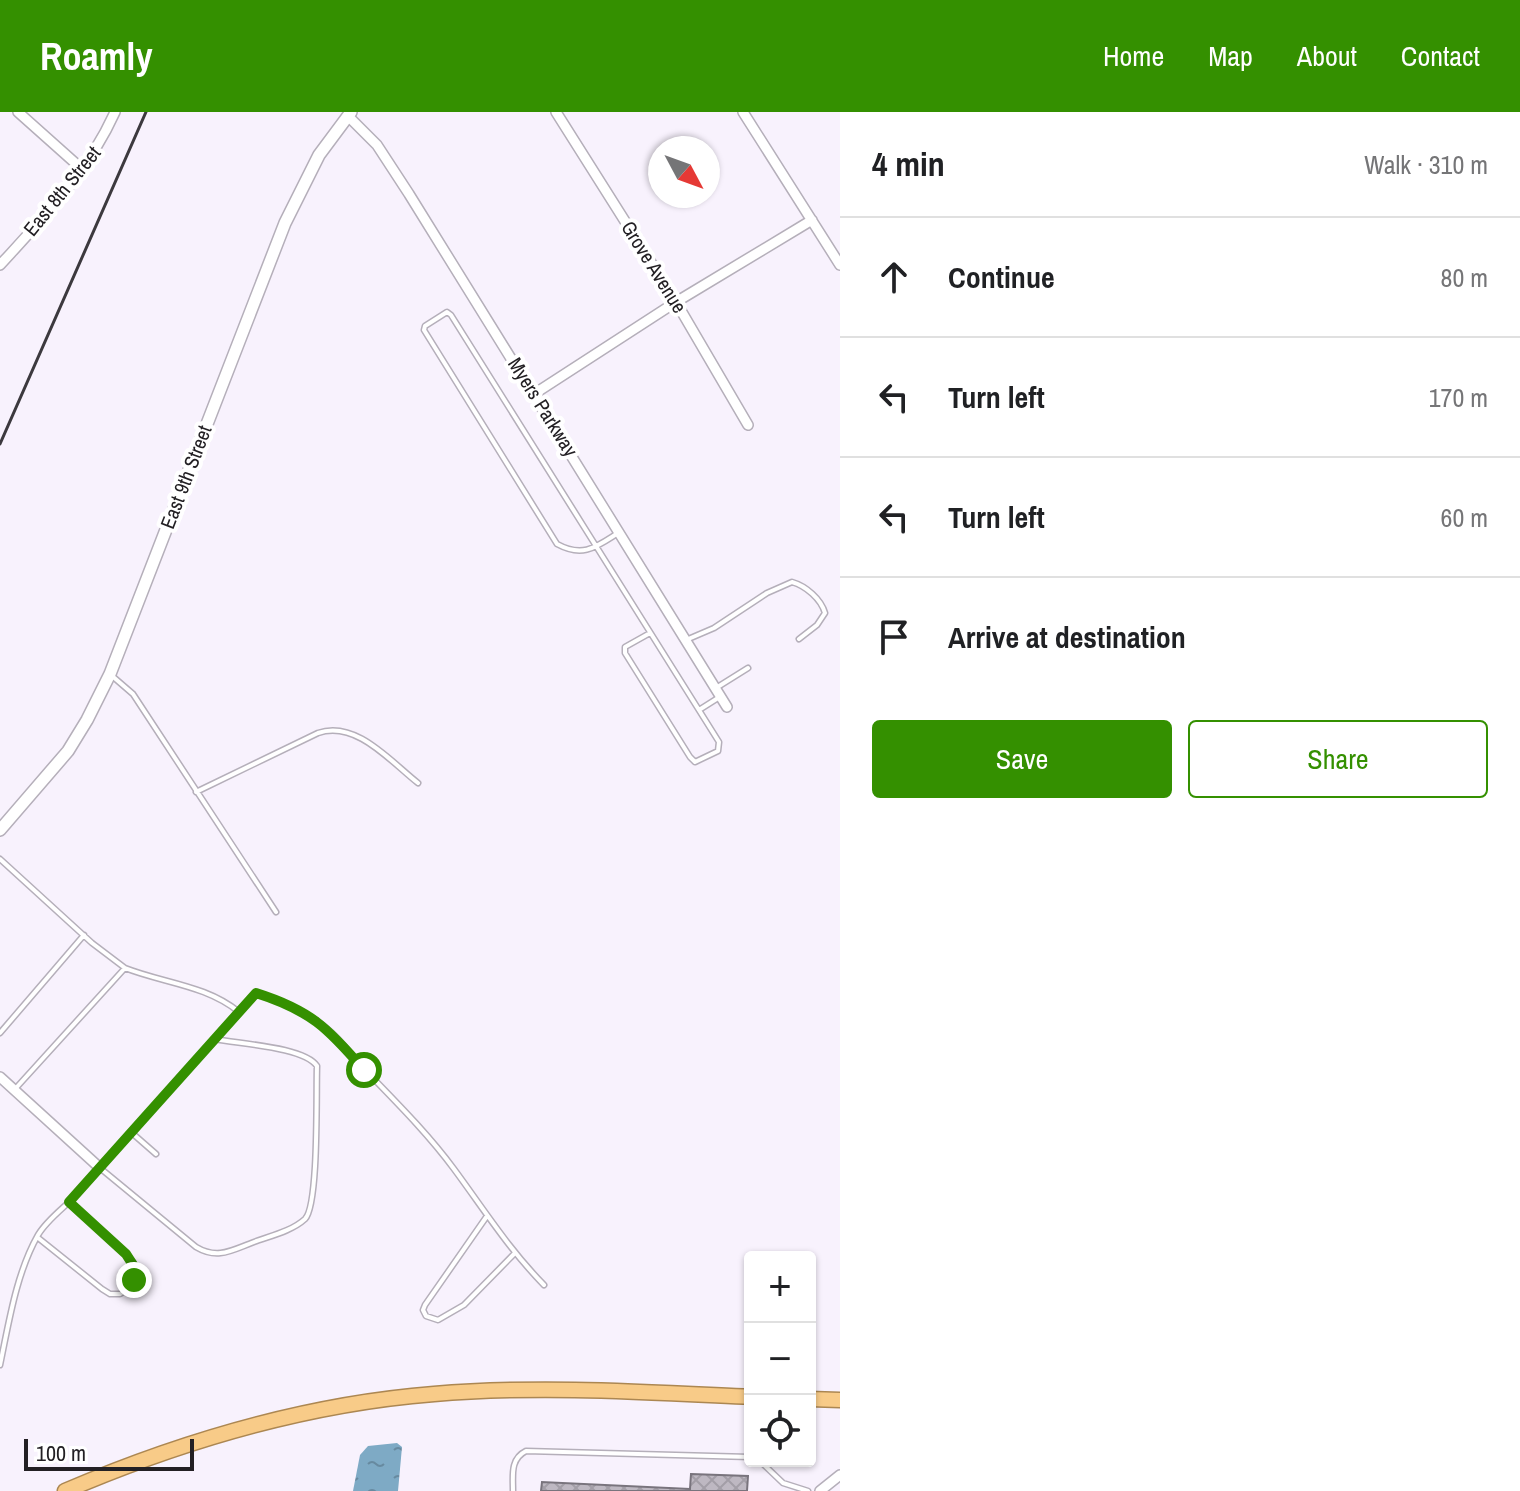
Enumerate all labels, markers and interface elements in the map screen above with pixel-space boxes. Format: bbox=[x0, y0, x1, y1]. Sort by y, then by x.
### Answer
text: Roamly bbox=[40, 31, 153, 82]
text: Home bbox=[1103, 37, 1164, 75]
text: Map bbox=[1208, 37, 1253, 75]
text: About bbox=[1297, 37, 1357, 75]
text: Contact bbox=[1401, 37, 1480, 75]
north arrow bbox=[648, 136, 720, 208]
street label: East 8th Street bbox=[17, 140, 107, 241]
text: 4 min bbox=[872, 141, 945, 187]
text: Walk · 310 m bbox=[1364, 147, 1488, 182]
street label: Grove Avenue bbox=[616, 216, 693, 318]
icon: ahead bbox=[872, 255, 916, 299]
text: Continue bbox=[948, 257, 1055, 297]
text: 80 m bbox=[1441, 260, 1488, 295]
street label: Myers Parkway bbox=[502, 352, 585, 462]
icon: left bbox=[872, 375, 916, 419]
text: Turn left bbox=[948, 377, 1045, 417]
text: 170 m bbox=[1429, 380, 1488, 415]
street label: East 9th Street bbox=[153, 421, 218, 532]
icon: left bbox=[872, 495, 916, 539]
text: Turn left bbox=[948, 497, 1045, 537]
text: 60 m bbox=[1441, 500, 1488, 535]
icon: arrive bbox=[872, 615, 916, 659]
text: Arrive at destination bbox=[948, 617, 1186, 657]
button: Save bbox=[872, 720, 1172, 798]
button: Share bbox=[1188, 720, 1488, 798]
route start bbox=[346, 1052, 382, 1088]
map controls bbox=[744, 1251, 816, 1467]
button: + bbox=[744, 1251, 816, 1323]
route end bbox=[116, 1262, 152, 1298]
button: − bbox=[744, 1323, 816, 1395]
button: locate bbox=[744, 1395, 816, 1467]
scale bar bbox=[24, 1435, 194, 1471]
text: 100 m bbox=[36, 1438, 86, 1468]

